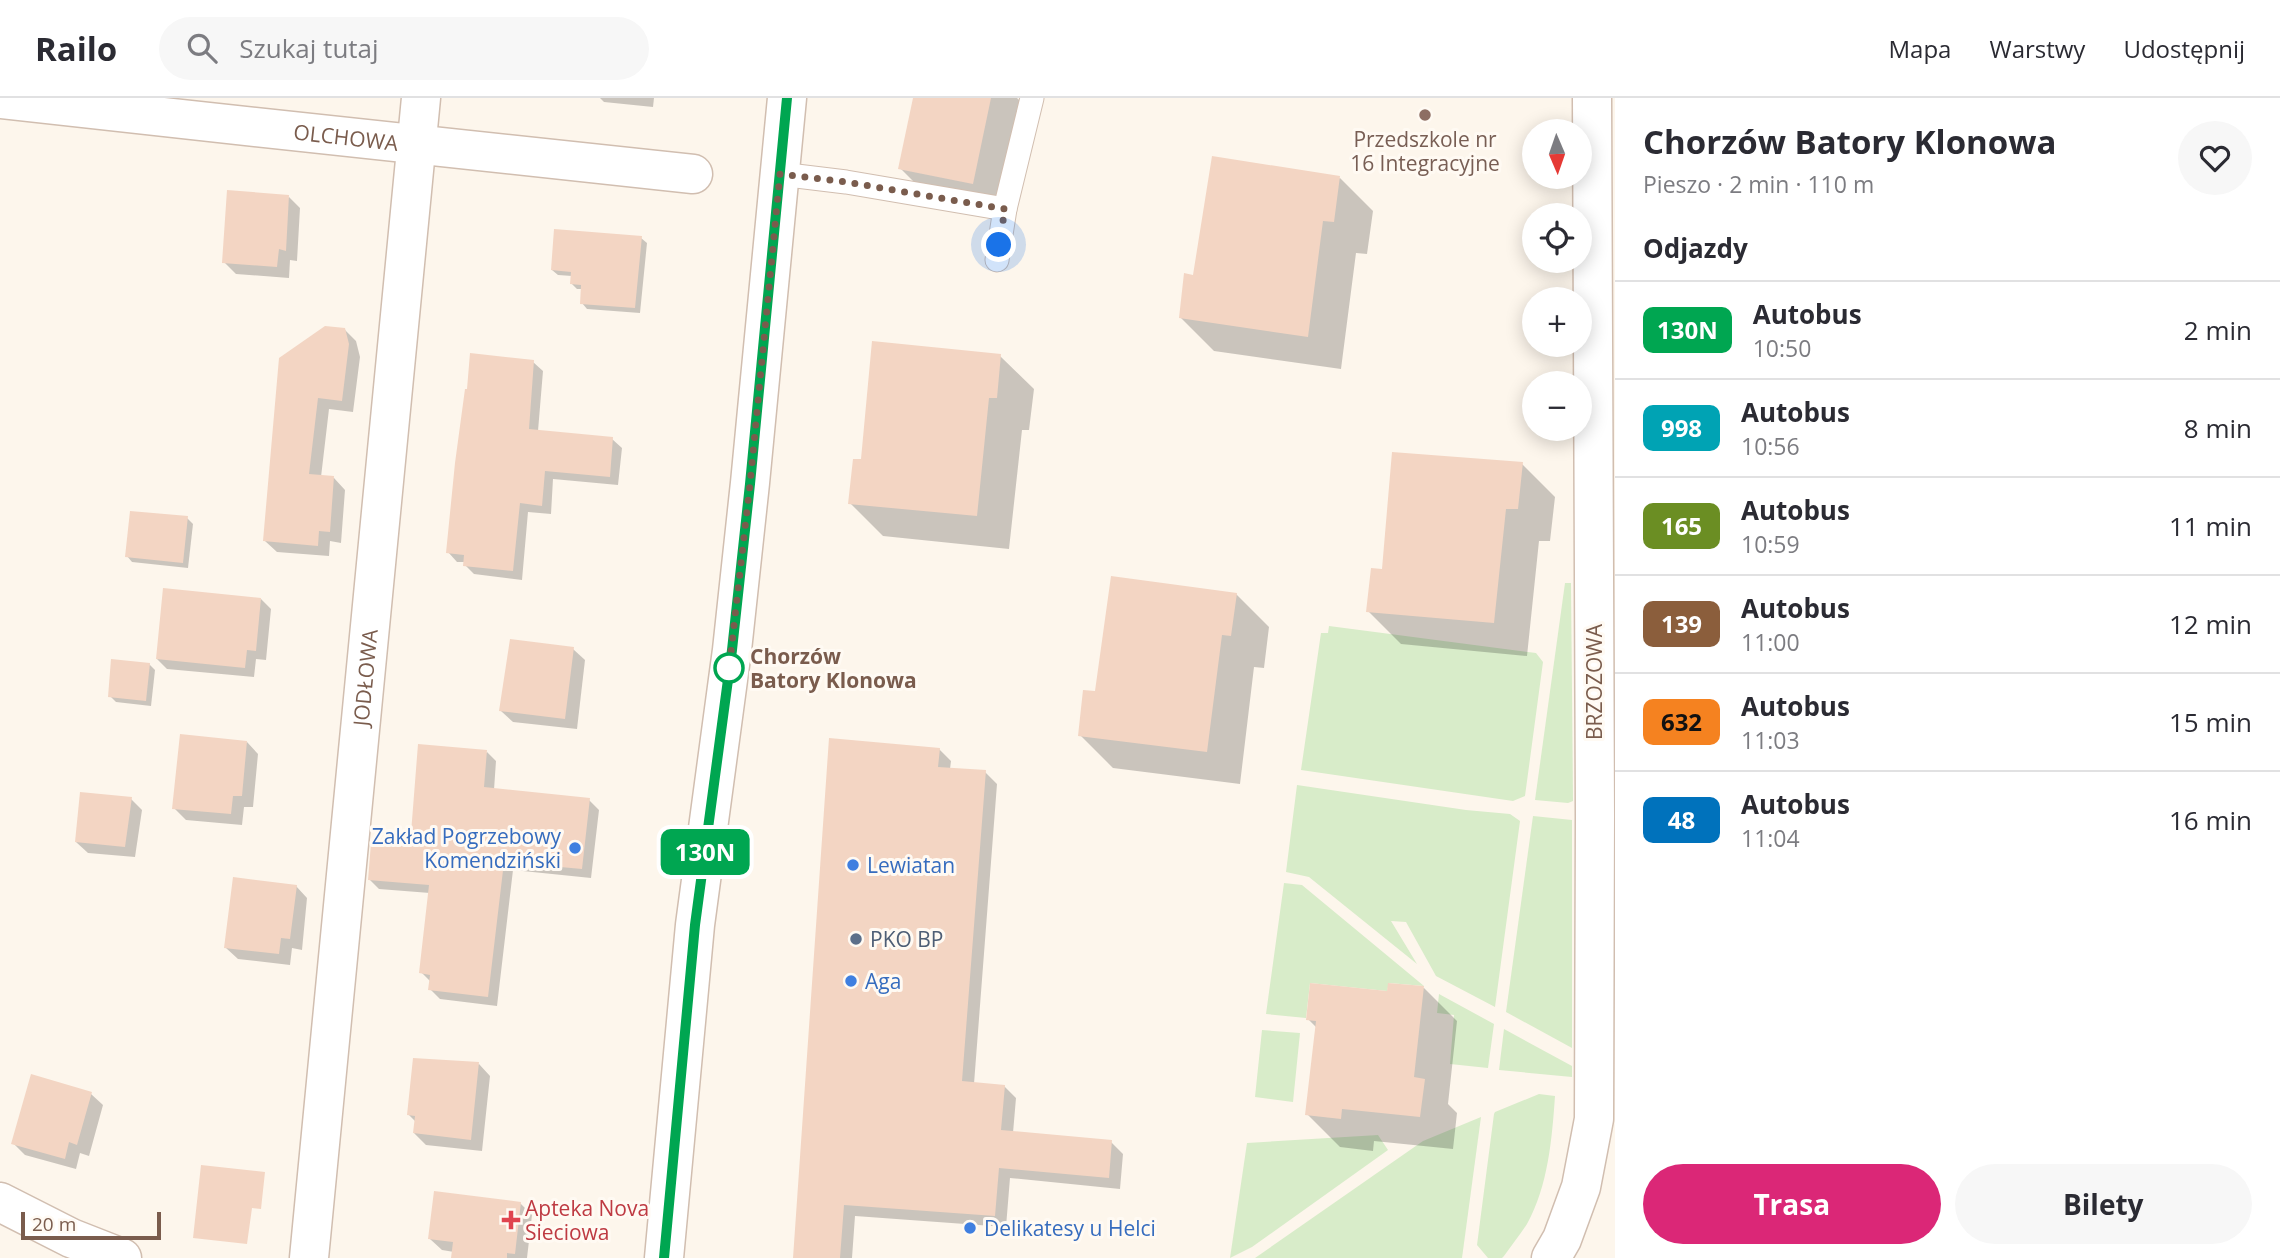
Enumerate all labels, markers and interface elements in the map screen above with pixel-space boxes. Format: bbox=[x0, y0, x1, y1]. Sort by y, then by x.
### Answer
search box bbox=[159, 17, 649, 80]
text: Railo bbox=[35, 26, 117, 71]
icon: search bbox=[183, 29, 221, 67]
text: Szukaj tutaj bbox=[239, 30, 379, 66]
text: Mapa bbox=[1889, 32, 1951, 65]
text: Warstwy bbox=[1989, 32, 2085, 65]
text: Udostępnij bbox=[2123, 32, 2245, 65]
marker: Przedszkole nr 16 Integracyjne bbox=[1417, 107, 1433, 123]
street label: OLCHOWA bbox=[292, 117, 400, 157]
north arrow bbox=[1522, 119, 1592, 189]
map controls bbox=[1522, 119, 1592, 441]
text: Chorzów Batory Klonowa bbox=[1643, 119, 2056, 164]
button: heart bbox=[2178, 121, 2252, 195]
place label: Przedszkole nr 16 Integracyjne bbox=[1350, 125, 1500, 177]
text: Pieszo · 2 min · 110 m bbox=[1643, 168, 1874, 200]
button: locate bbox=[1522, 203, 1592, 273]
your location bbox=[981, 227, 1016, 262]
text: Odjazdy bbox=[1643, 230, 1748, 266]
button: + bbox=[1522, 287, 1592, 357]
text: Autobus bbox=[1753, 296, 1862, 332]
text: 2 min bbox=[2184, 312, 2252, 348]
text: 130N bbox=[1657, 313, 1718, 346]
text: 10:50 bbox=[1753, 332, 1811, 364]
button: − bbox=[1522, 371, 1592, 441]
text: Autobus bbox=[1741, 394, 1850, 430]
text: 8 min bbox=[2184, 410, 2252, 446]
text: 998 bbox=[1661, 411, 1702, 444]
text: 10:56 bbox=[1741, 430, 1800, 462]
text: Autobus bbox=[1741, 492, 1850, 528]
text: 11 min bbox=[2169, 508, 2252, 544]
text: 165 bbox=[1661, 509, 1702, 542]
text: 10:59 bbox=[1741, 528, 1800, 560]
text: Autobus bbox=[1741, 590, 1850, 626]
text: 12 min bbox=[2169, 606, 2252, 642]
text: 139 bbox=[1661, 607, 1702, 640]
street label: BRZOZOWA bbox=[1580, 623, 1608, 740]
text: 11:00 bbox=[1741, 626, 1800, 658]
street label: JODŁOWA bbox=[346, 627, 384, 729]
place label: Chorzów Batory Klonowa bbox=[750, 642, 917, 694]
marker: Chorzów Batory Klonowa bbox=[714, 653, 744, 683]
text: Autobus bbox=[1741, 688, 1850, 724]
text: 15 min bbox=[2169, 704, 2252, 740]
text: 632 bbox=[1661, 705, 1702, 738]
text: 11:03 bbox=[1741, 724, 1800, 756]
text: Autobus bbox=[1741, 786, 1850, 822]
text: 16 min bbox=[2169, 802, 2252, 838]
text: 48 bbox=[1668, 803, 1695, 836]
place label: Zakład Pogrzebowy Komendziński bbox=[372, 822, 561, 874]
text: 11:04 bbox=[1741, 822, 1800, 854]
line badge: 130N bbox=[656, 829, 754, 875]
text: 130N bbox=[675, 835, 735, 868]
marker: Zakład Pogrzebowy Komendziński bbox=[567, 840, 583, 856]
place label: Lewiatan bbox=[867, 851, 955, 879]
marker: Lewiatan bbox=[845, 857, 861, 873]
place label: PKO BP bbox=[870, 925, 943, 953]
marker: PKO BP bbox=[848, 931, 864, 947]
place label: Aga bbox=[865, 967, 901, 995]
marker: Aga bbox=[843, 973, 859, 989]
button: Trasa bbox=[1643, 1164, 1941, 1244]
button: Bilety bbox=[1955, 1164, 2252, 1244]
place label: Apteka Nova Sieciowa bbox=[525, 1194, 649, 1246]
scale bar bbox=[21, 1209, 161, 1241]
text: 20 m bbox=[32, 1211, 76, 1237]
marker: Apteka Nova Sieciowa bbox=[503, 1212, 519, 1228]
place label: Delikatesy u Helci bbox=[984, 1214, 1156, 1242]
marker: Delikatesy u Helci bbox=[962, 1220, 978, 1236]

